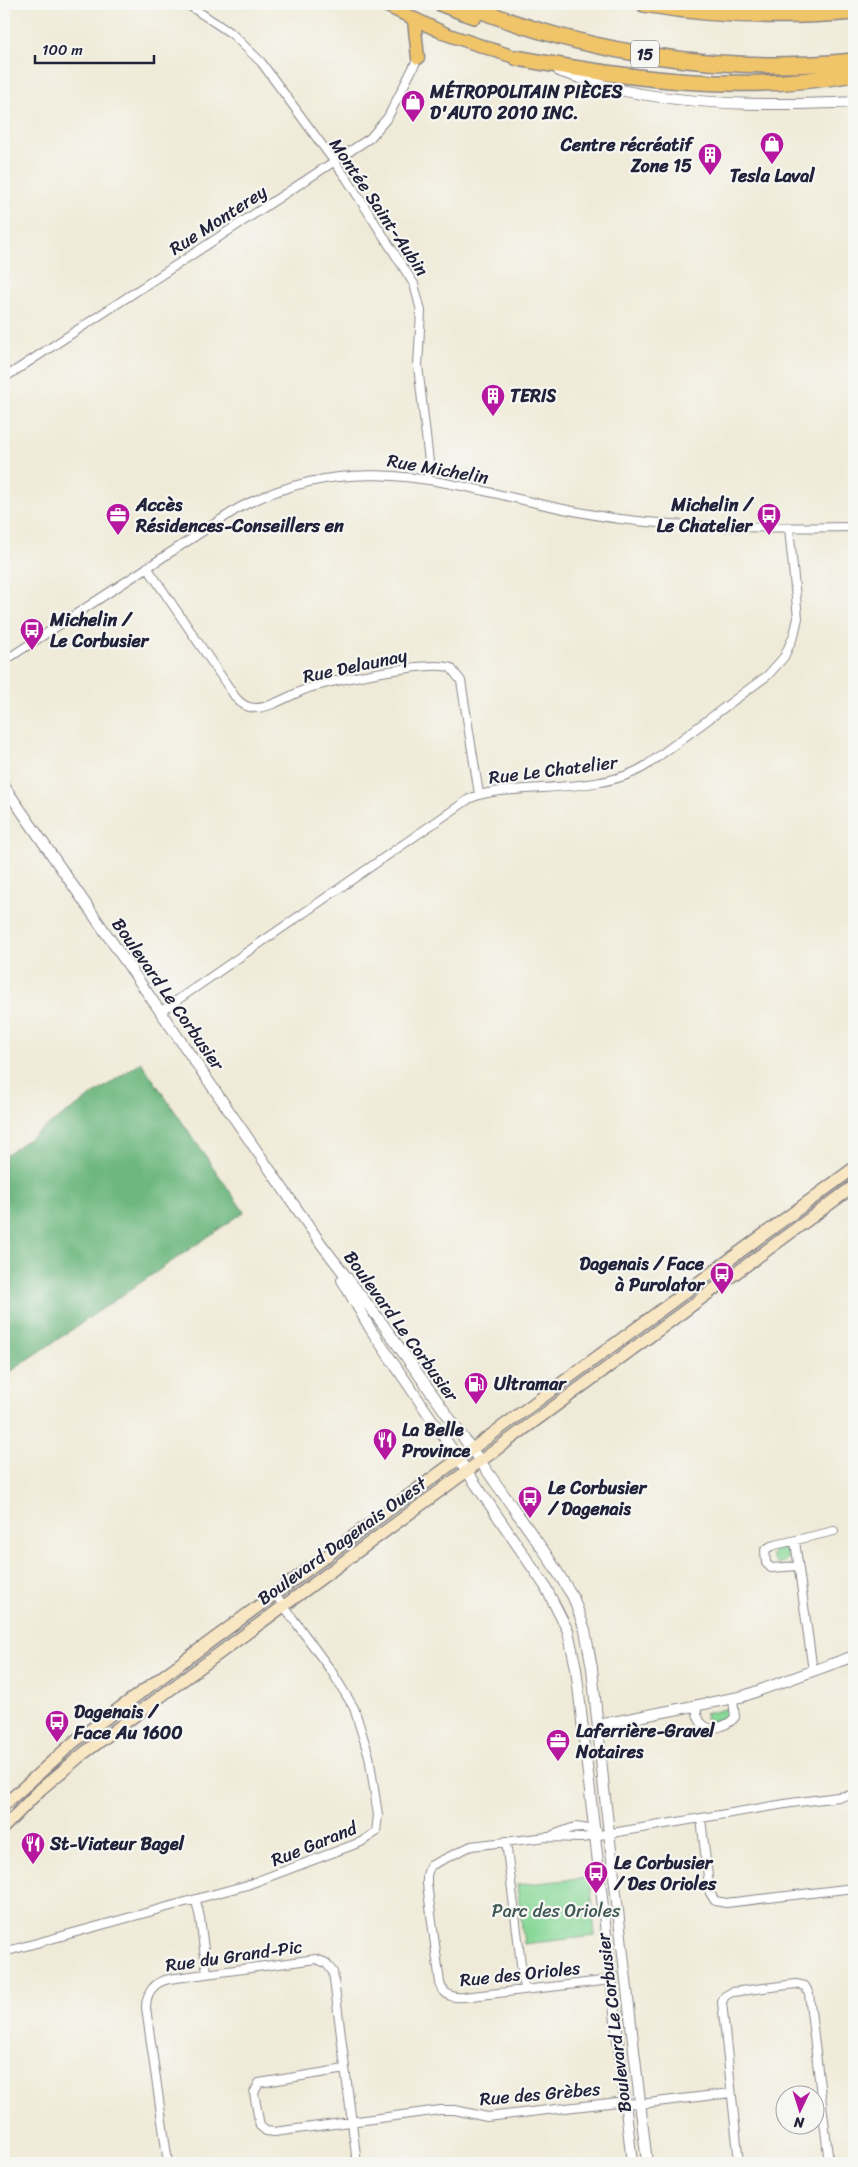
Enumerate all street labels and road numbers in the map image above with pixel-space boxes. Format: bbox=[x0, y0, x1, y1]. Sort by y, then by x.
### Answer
road number: 15 bbox=[631, 41, 659, 68]
street label: Montée Saint-Aubin bbox=[321, 131, 438, 283]
street label: Rue Monterey bbox=[162, 176, 274, 264]
street label: Rue Michelin bbox=[385, 444, 491, 494]
street label: Rue Delaunay bbox=[300, 639, 411, 693]
street label: Rue Le Chatelier bbox=[487, 746, 621, 794]
street label: Boulevard Le Corbusier bbox=[103, 911, 234, 1078]
street label: Boulevard Le Corbusier bbox=[335, 1244, 468, 1410]
street label: Boulevard Dagenais Ouest bbox=[250, 1468, 434, 1614]
street label: Rue Garand bbox=[266, 1812, 363, 1876]
street label: Boulevard Le Corbusier bbox=[587, 1930, 641, 2114]
street label: Rue du Grand-Pic bbox=[163, 1931, 305, 1981]
street label: Rue des Orioles bbox=[458, 1952, 582, 1996]
street label: Rue des Grèbes bbox=[478, 2073, 602, 2115]

